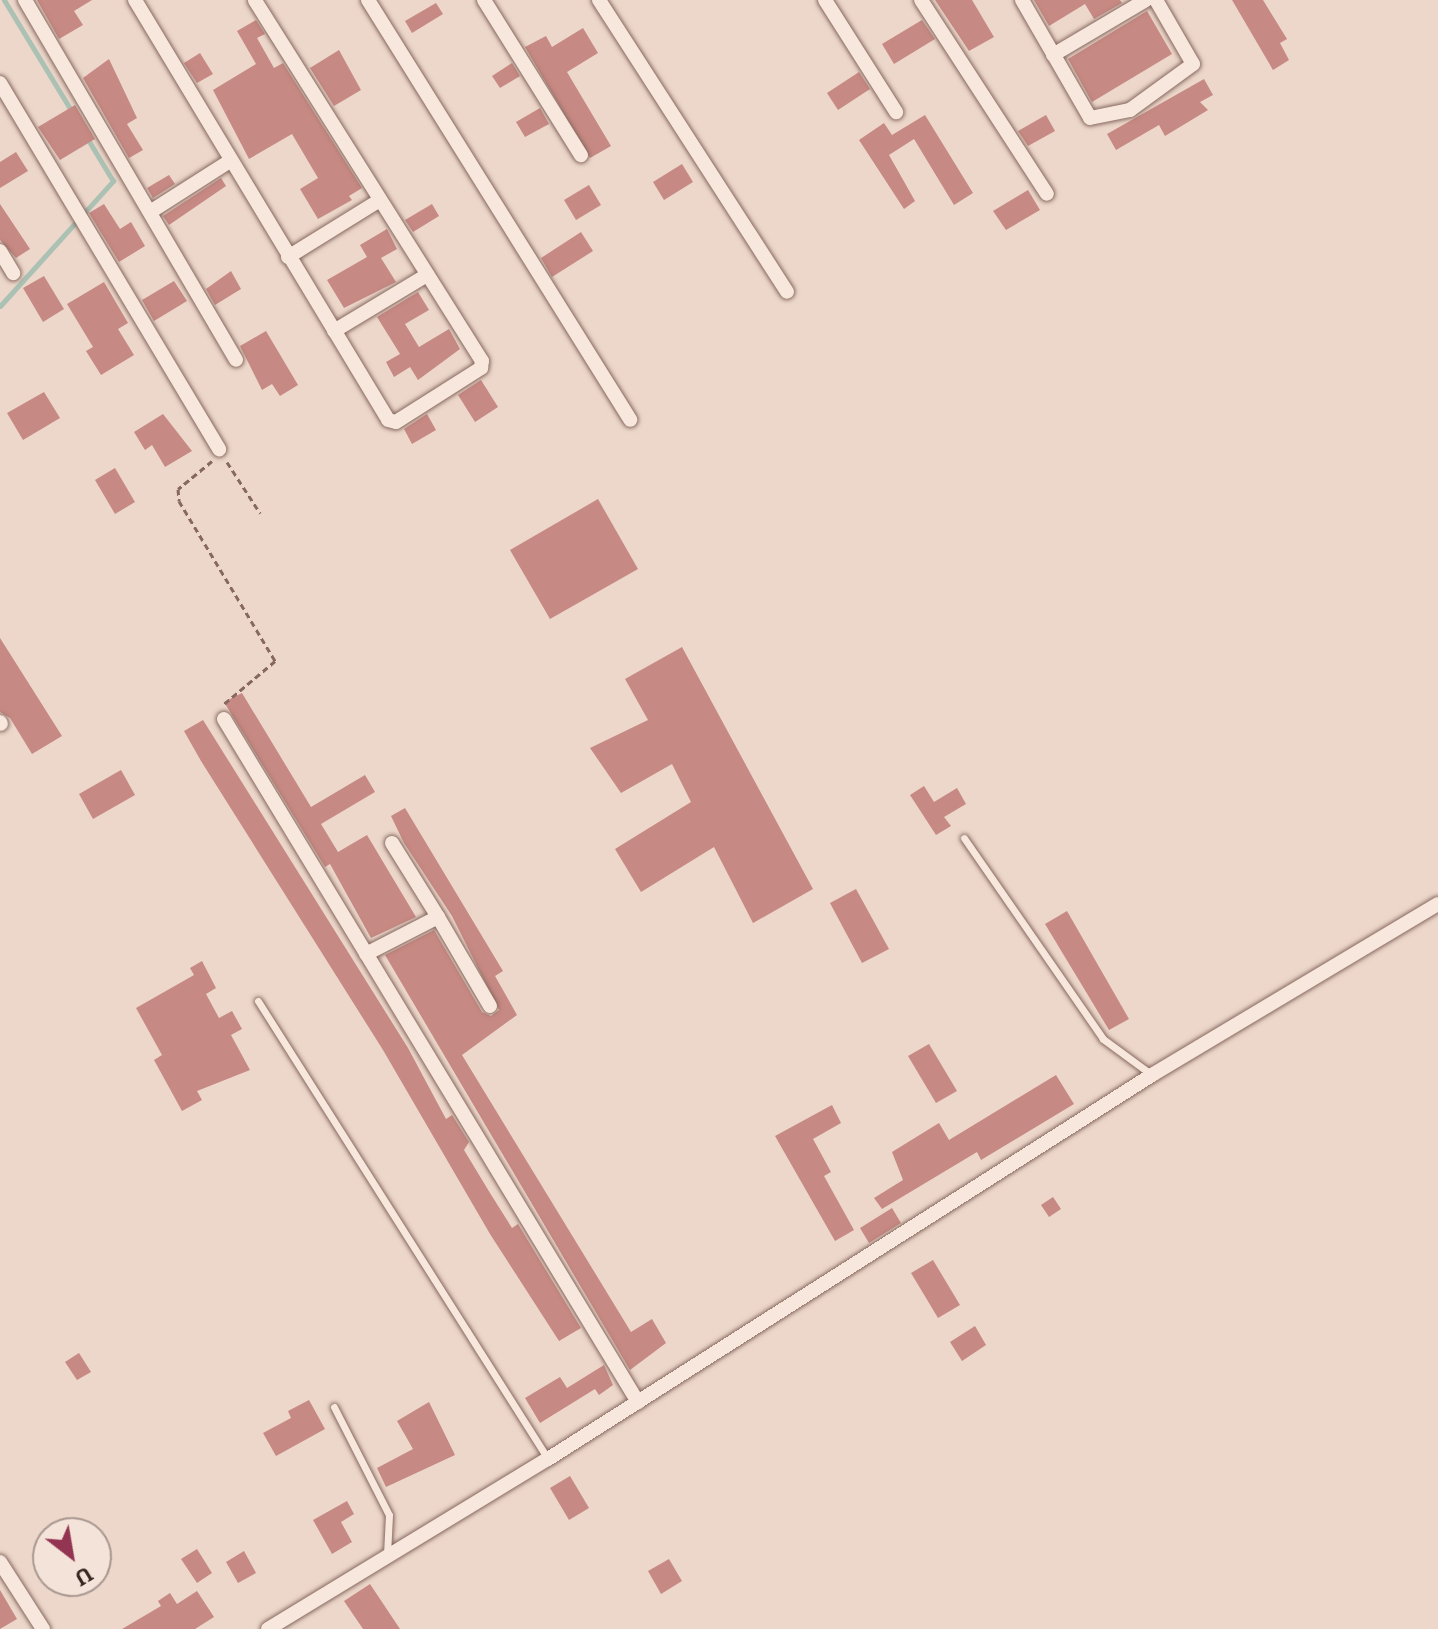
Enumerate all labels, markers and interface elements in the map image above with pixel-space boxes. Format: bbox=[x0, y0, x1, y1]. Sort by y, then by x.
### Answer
north arrow bbox=[32, 1517, 112, 1597]
text: U bbox=[70, 1561, 98, 1592]

